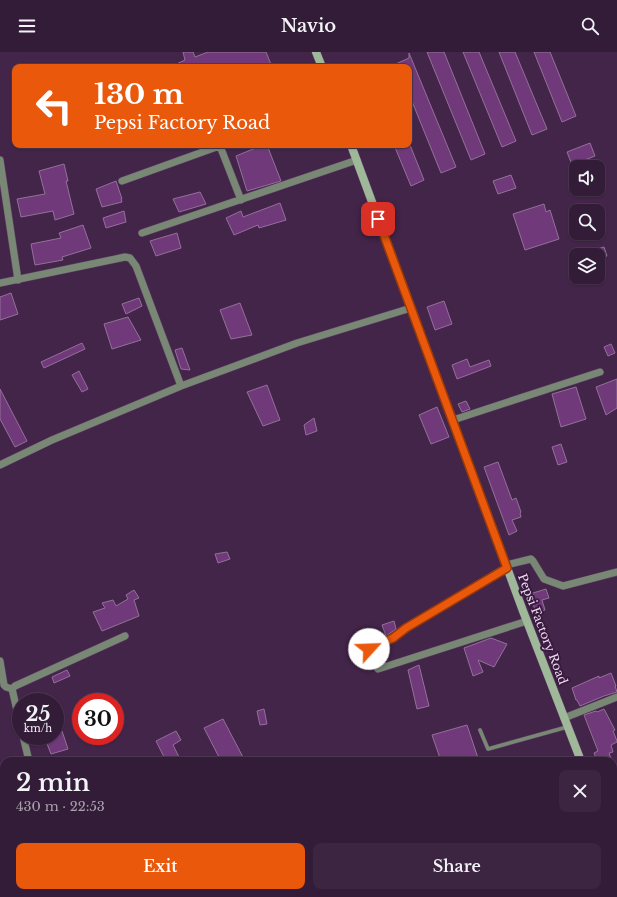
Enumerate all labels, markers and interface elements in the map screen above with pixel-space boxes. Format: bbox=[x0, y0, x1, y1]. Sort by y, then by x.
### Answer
icon: menu bbox=[16, 15, 38, 37]
text: Navio bbox=[281, 15, 336, 37]
icon: search bbox=[579, 15, 601, 37]
text: 130 m bbox=[94, 77, 184, 112]
icon: left bbox=[28, 80, 80, 132]
text: Pepsi Factory Road bbox=[94, 112, 270, 134]
map controls bbox=[569, 160, 605, 284]
button: sound bbox=[569, 160, 605, 196]
pin bbox=[361, 202, 395, 236]
button: search bbox=[569, 204, 605, 240]
icon: arrive bbox=[367, 208, 389, 230]
button: layers bbox=[569, 248, 605, 284]
street label: Pepsi Factory Road bbox=[515, 572, 571, 686]
position arrow bbox=[348, 628, 390, 670]
speed limit sign: 30 bbox=[72, 693, 124, 745]
text: 25 bbox=[26, 702, 50, 726]
text: km/h bbox=[24, 722, 52, 735]
text: 2 min bbox=[16, 768, 90, 797]
button: close bbox=[559, 770, 601, 812]
text: 430 m · 22:53 bbox=[16, 798, 105, 815]
button: Exit bbox=[16, 843, 305, 889]
button: Share bbox=[313, 843, 601, 889]

